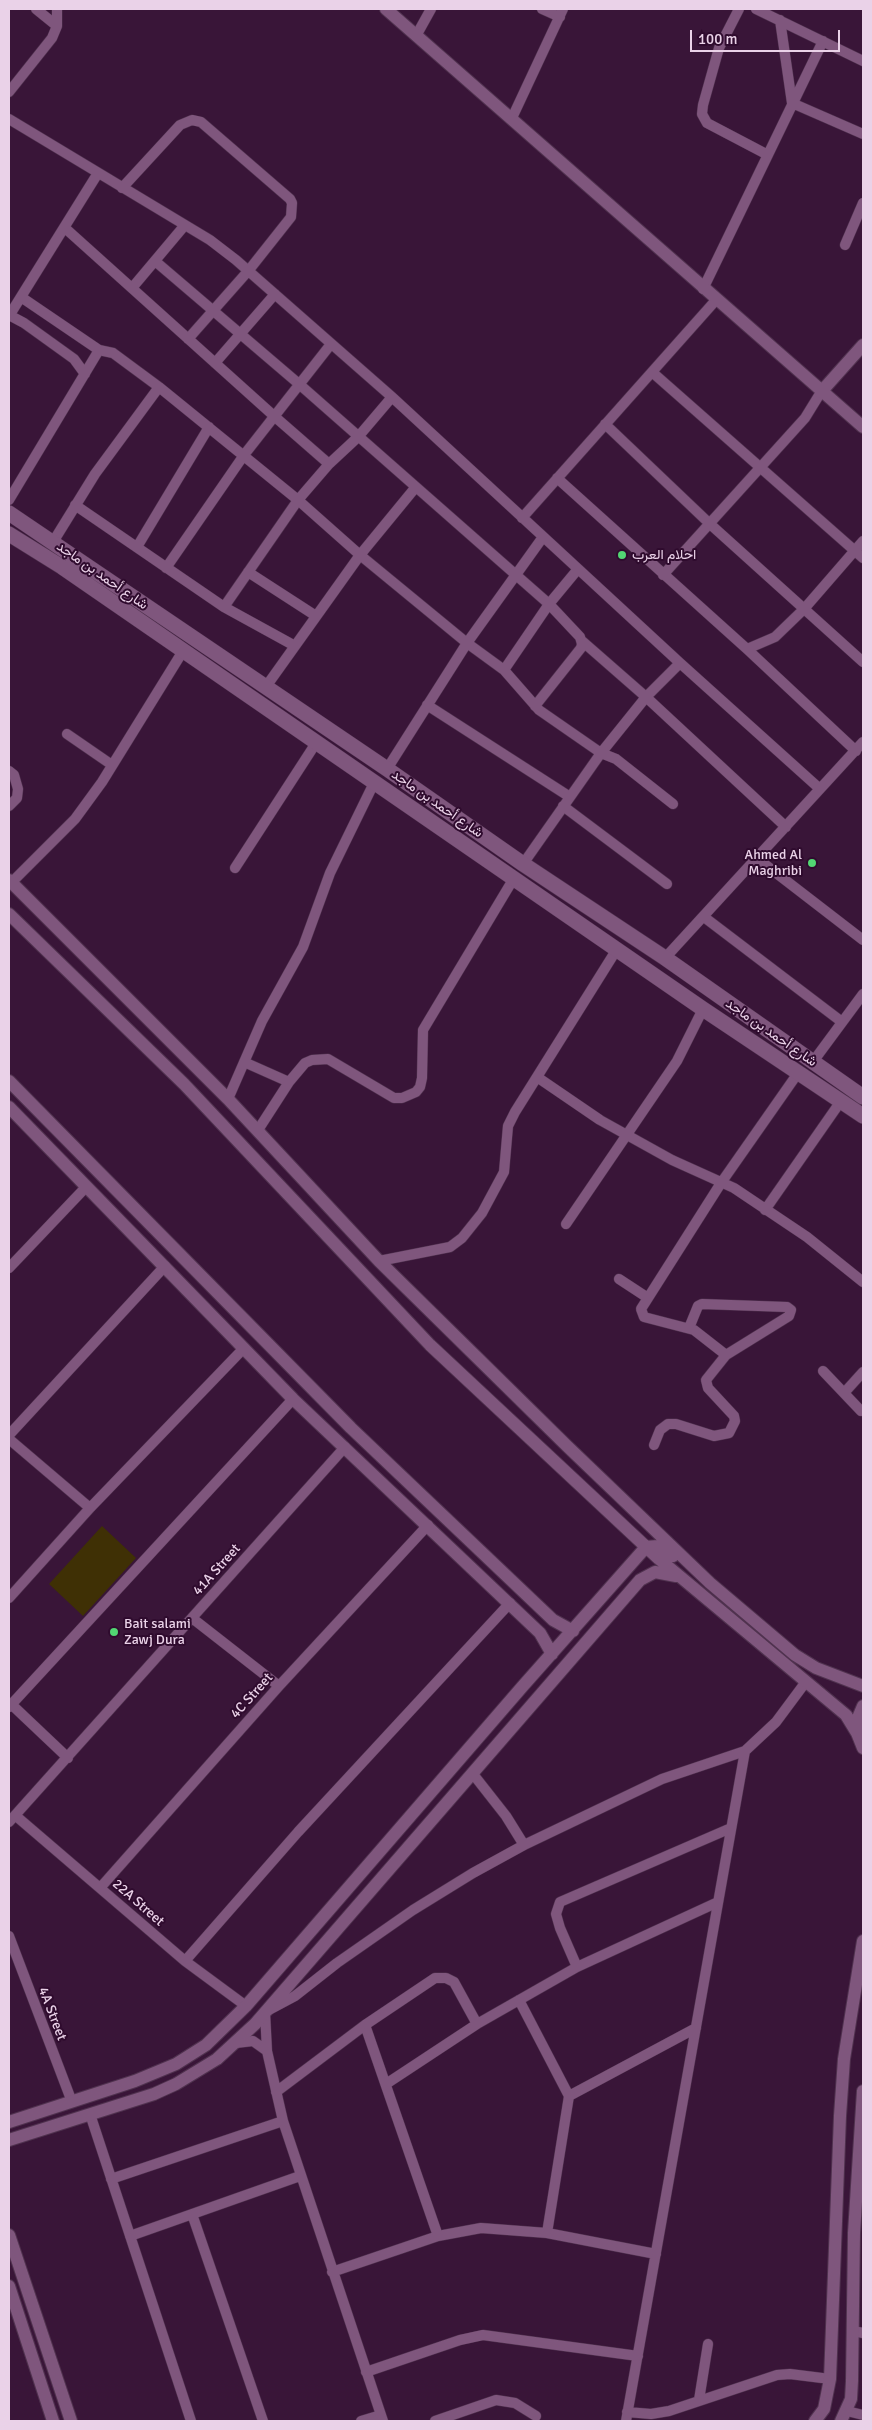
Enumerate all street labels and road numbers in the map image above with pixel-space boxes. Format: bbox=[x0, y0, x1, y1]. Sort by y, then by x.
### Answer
street label: شارع أحمد بن ماجد bbox=[53, 538, 151, 614]
street label: شارع أحمد بن ماجد bbox=[388, 766, 486, 842]
street label: شارع أحمد بن ماجد bbox=[722, 995, 820, 1071]
street label: 41A Street bbox=[190, 1541, 244, 1599]
street label: 4C Street bbox=[227, 1670, 277, 1722]
street label: 22A Street bbox=[109, 1876, 167, 1930]
street label: 4A Street bbox=[34, 1985, 70, 2043]

